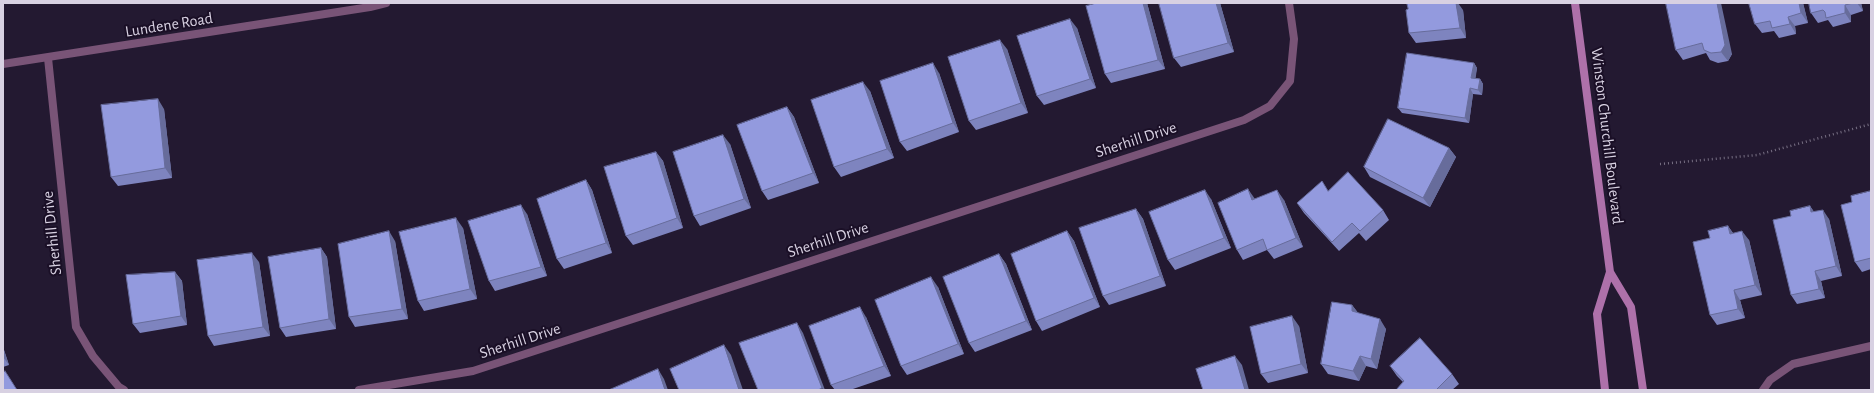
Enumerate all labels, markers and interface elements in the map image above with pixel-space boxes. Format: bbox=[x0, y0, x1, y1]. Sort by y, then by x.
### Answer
street label: Lundene Road bbox=[124, 9, 214, 41]
street label: Winston Churchill Boulevard bbox=[1587, 47, 1627, 225]
street label: Sherhill Drive bbox=[1093, 118, 1179, 162]
street label: Sherhill Drive bbox=[38, 190, 66, 276]
street label: Sherhill Drive bbox=[785, 218, 871, 262]
street label: Sherhill Drive bbox=[477, 319, 563, 363]

